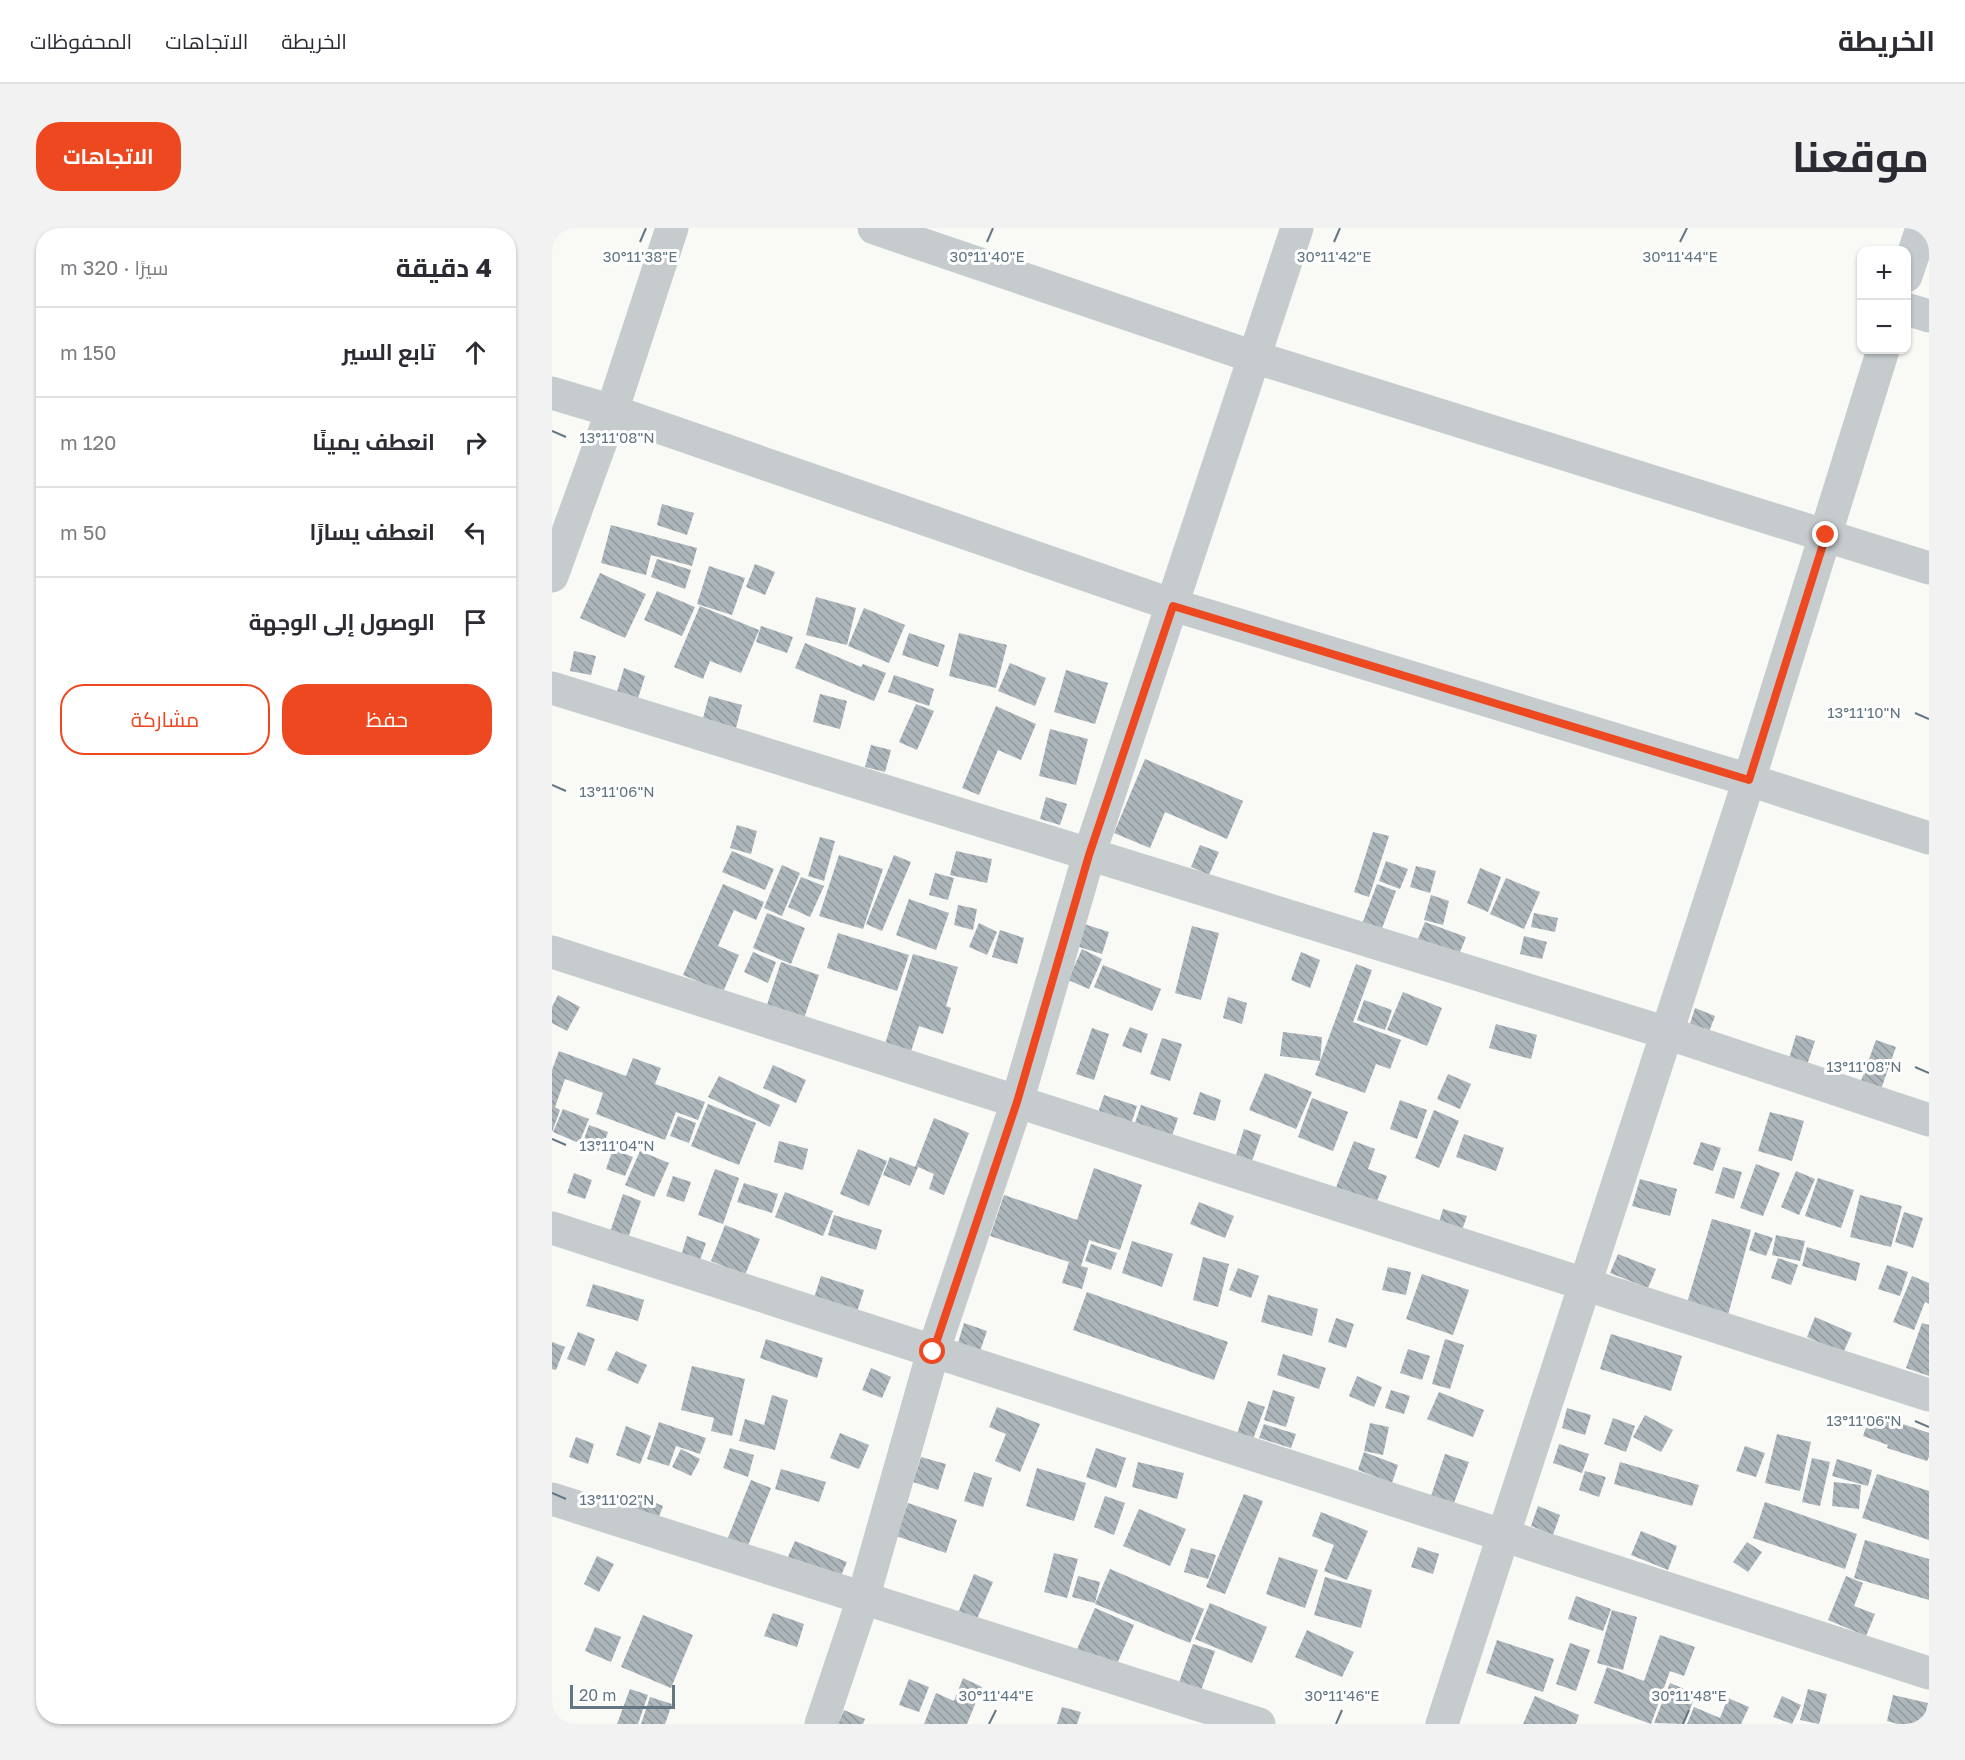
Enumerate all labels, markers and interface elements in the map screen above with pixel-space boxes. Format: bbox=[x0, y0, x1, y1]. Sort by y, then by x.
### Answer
text: الخريطة bbox=[1838, 24, 1935, 57]
text: المحفوظات bbox=[30, 28, 132, 54]
text: الاتجاهات bbox=[165, 28, 248, 54]
text: الخريطة bbox=[281, 28, 347, 54]
button: الاتجاهات bbox=[36, 122, 181, 191]
text: موقعنا bbox=[1792, 131, 1929, 181]
map controls bbox=[1857, 246, 1911, 354]
button: + bbox=[1857, 246, 1911, 300]
text: 30°11'38"E bbox=[603, 247, 677, 265]
text: 30°11'40"E bbox=[949, 247, 1025, 265]
text: 30°11'42"E bbox=[1297, 247, 1371, 265]
text: 30°11'44"E bbox=[1642, 247, 1718, 265]
text: 4 دقيقة bbox=[396, 252, 492, 283]
text: سيرًا · 320 m bbox=[60, 255, 168, 279]
button: − bbox=[1857, 300, 1911, 354]
icon: ahead bbox=[459, 336, 492, 369]
text: تابع السير bbox=[342, 338, 435, 365]
text: 150 m bbox=[60, 340, 116, 364]
icon: right bbox=[459, 426, 492, 459]
text: انعطف يمينًا bbox=[312, 428, 435, 455]
text: 13°11'08"N bbox=[579, 428, 655, 446]
text: 120 m bbox=[60, 430, 116, 454]
icon: left bbox=[459, 516, 492, 549]
text: انعطف يسارًا bbox=[310, 518, 435, 545]
text: 50 m bbox=[60, 520, 107, 544]
route end bbox=[1812, 521, 1838, 547]
icon: arrive bbox=[459, 606, 492, 639]
text: الوصول إلى الوجهة bbox=[249, 608, 435, 635]
button: مشاركة bbox=[60, 684, 270, 755]
button: حفظ bbox=[282, 684, 492, 755]
text: 13°11'10"N bbox=[1827, 703, 1901, 721]
text: 13°11'06"N bbox=[579, 782, 655, 800]
text: 13°11'08"N bbox=[1826, 1057, 1902, 1075]
text: 13°11'04"N bbox=[579, 1136, 655, 1154]
route start bbox=[919, 1338, 945, 1364]
text: 13°11'06"N bbox=[1826, 1411, 1902, 1429]
text: 13°11'02"N bbox=[579, 1490, 655, 1508]
scale bar bbox=[570, 1682, 675, 1710]
text: 20 m bbox=[579, 1685, 616, 1705]
text: 30°11'44"E bbox=[958, 1686, 1034, 1704]
text: 30°11'46"E bbox=[1304, 1686, 1380, 1704]
text: 30°11'48"E bbox=[1651, 1686, 1727, 1704]

